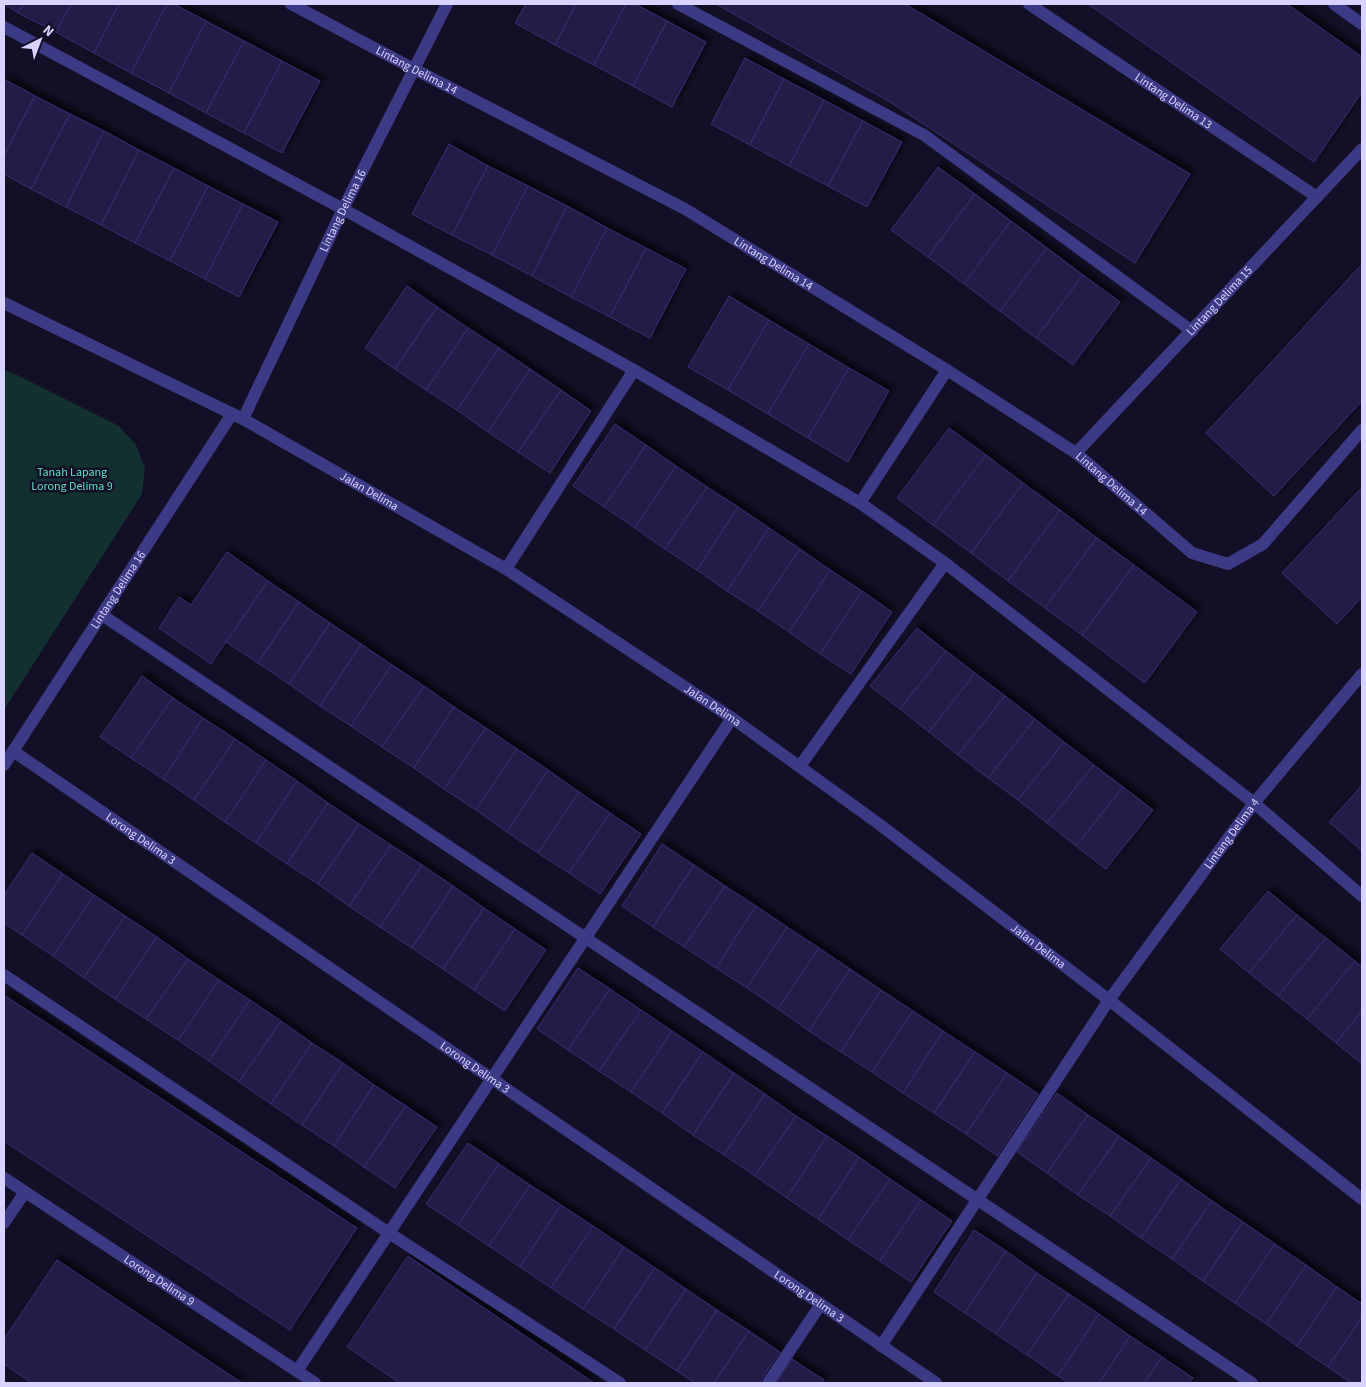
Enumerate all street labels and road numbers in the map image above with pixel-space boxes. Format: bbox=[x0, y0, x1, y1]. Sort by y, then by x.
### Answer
street label: Lintang Delima 14 bbox=[373, 42, 460, 99]
street label: Lintang Delima 13 bbox=[1131, 69, 1216, 133]
street label: Lintang Delima 16 bbox=[315, 166, 370, 255]
street label: Lintang Delima 14 bbox=[731, 233, 816, 294]
street label: Lintang Delima 15 bbox=[1182, 262, 1256, 339]
street label: Lintang Delima 14 bbox=[1072, 448, 1151, 519]
street label: Jalan Delima bbox=[337, 467, 402, 515]
street label: Lintang Delima 16 bbox=[86, 547, 150, 632]
street label: Jalan Delima bbox=[681, 680, 745, 730]
street label: Lintang Delima 4 bbox=[1200, 794, 1263, 872]
street label: Lorong Delima 3 bbox=[102, 809, 179, 869]
street label: Jalan Delima bbox=[1007, 919, 1069, 973]
street label: Lorong Delima 3 bbox=[437, 1037, 514, 1097]
street label: Lorong Delima 9 bbox=[121, 1251, 198, 1310]
street label: Lorong Delima 3 bbox=[771, 1266, 848, 1326]

